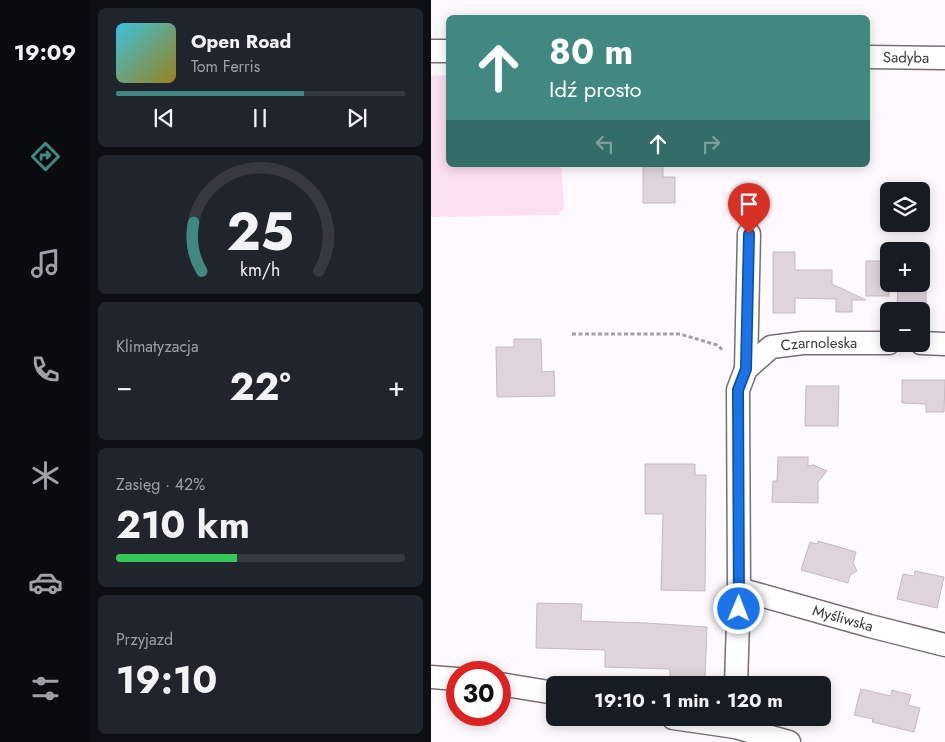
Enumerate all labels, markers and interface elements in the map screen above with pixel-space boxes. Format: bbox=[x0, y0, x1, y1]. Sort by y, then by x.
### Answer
text: 80 m bbox=[549, 27, 633, 77]
text: Open Road bbox=[191, 28, 291, 55]
icon: ahead bbox=[466, 35, 531, 100]
text: 19:09 bbox=[14, 36, 76, 68]
street label: Sadyba bbox=[883, 46, 929, 69]
text: Tom Ferris bbox=[191, 55, 260, 78]
text: Idź prosto bbox=[549, 73, 642, 105]
icon: previous bbox=[150, 104, 178, 132]
icon: pause bbox=[246, 104, 274, 132]
icon: next bbox=[343, 104, 371, 132]
icon: left bbox=[591, 130, 619, 158]
icon: ahead bbox=[644, 130, 672, 158]
icon: right bbox=[697, 130, 725, 158]
icon: directions bbox=[28, 139, 63, 174]
map controls bbox=[880, 182, 930, 352]
button: layers bbox=[880, 182, 930, 232]
pin bbox=[728, 183, 770, 234]
icon: arrive bbox=[735, 190, 763, 218]
text: 25 bbox=[227, 194, 294, 270]
button: + bbox=[880, 242, 930, 292]
icon: music bbox=[28, 246, 63, 281]
text: km/h bbox=[240, 257, 281, 283]
button: − bbox=[880, 302, 930, 352]
street label: Czarnoleska bbox=[779, 332, 857, 357]
text: Klimatyzacja bbox=[116, 335, 199, 358]
icon: phone bbox=[28, 352, 63, 387]
text: 22° bbox=[230, 359, 291, 414]
text: − bbox=[116, 366, 133, 407]
text: + bbox=[388, 366, 405, 407]
icon: climate bbox=[28, 458, 63, 493]
text: Zasięg · 42% bbox=[116, 473, 205, 496]
text: 210 km bbox=[116, 497, 250, 552]
icon: car bbox=[28, 565, 63, 600]
position arrow bbox=[712, 582, 764, 634]
street label: Myśliwska bbox=[810, 599, 876, 637]
text: Przyjazd bbox=[116, 628, 173, 651]
text: 19:10 bbox=[116, 652, 218, 707]
speed limit sign: 30 bbox=[446, 661, 511, 726]
icon: filters bbox=[28, 671, 63, 706]
text: 19:10 · 1 min · 120 m bbox=[594, 687, 783, 714]

